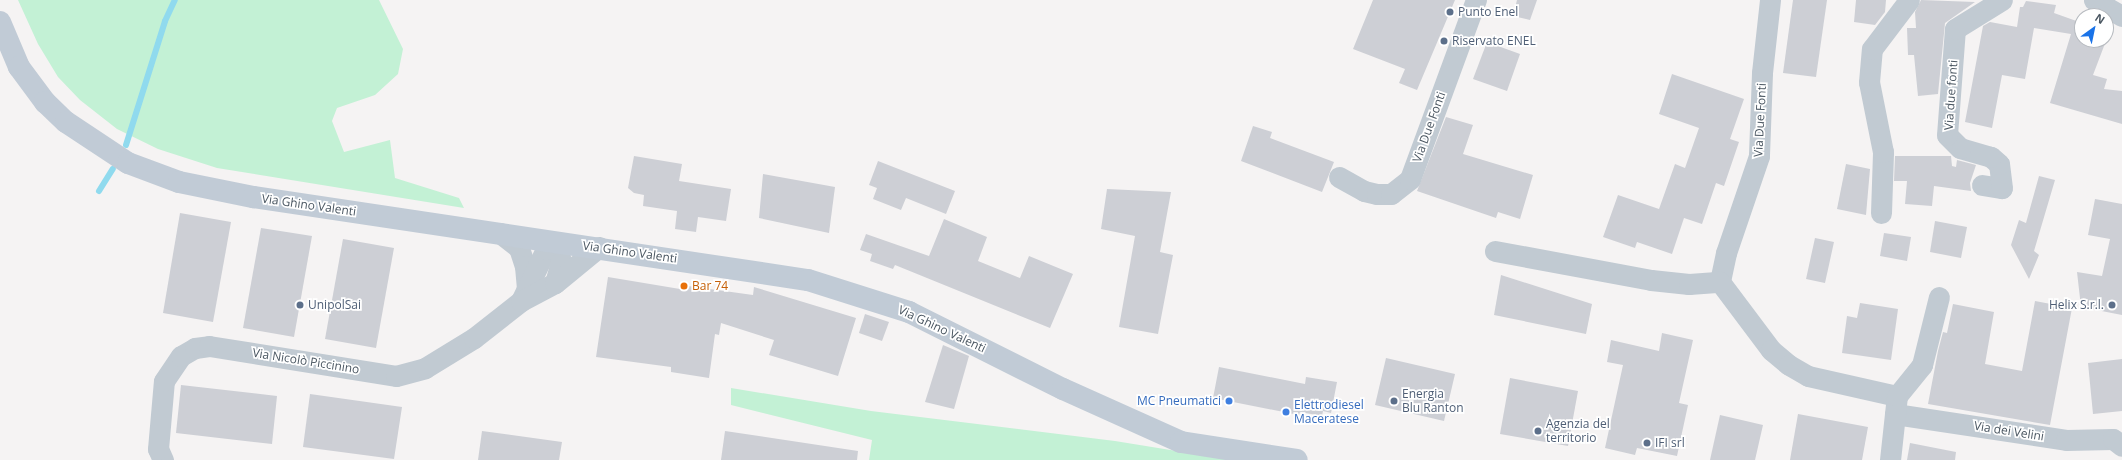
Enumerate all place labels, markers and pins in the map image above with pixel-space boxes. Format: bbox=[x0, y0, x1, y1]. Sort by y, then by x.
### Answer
place label: Punto Enel bbox=[1458, 5, 1518, 19]
marker: Punto Enel bbox=[1445, 7, 1455, 17]
place label: Riservato ENEL bbox=[1452, 34, 1536, 48]
marker: Riservato ENEL bbox=[1439, 36, 1449, 46]
place label: Bar 74 bbox=[692, 279, 728, 293]
marker: Bar 74 bbox=[679, 281, 689, 291]
place label: UnipolSai bbox=[308, 298, 361, 312]
place label: Helix S.r.l. bbox=[2049, 298, 2104, 312]
marker: UnipolSai bbox=[295, 300, 305, 310]
marker: Helix S.r.l. bbox=[2107, 300, 2117, 310]
place label: Energia Blu Ranton bbox=[1402, 387, 1464, 415]
place label: MC Pneumatici bbox=[1137, 394, 1221, 408]
marker: MC Pneumatici bbox=[1224, 396, 1234, 406]
marker: Energia Blu Ranton bbox=[1389, 396, 1399, 406]
place label: Elettrodiesel Maceratese bbox=[1294, 398, 1364, 426]
marker: Elettrodiesel Maceratese bbox=[1281, 407, 1291, 417]
place label: Agenzia del territorio bbox=[1546, 417, 1610, 445]
marker: Agenzia del territorio bbox=[1533, 426, 1543, 436]
place label: IFI srl bbox=[1655, 436, 1685, 450]
marker: IFI srl bbox=[1642, 438, 1652, 448]

